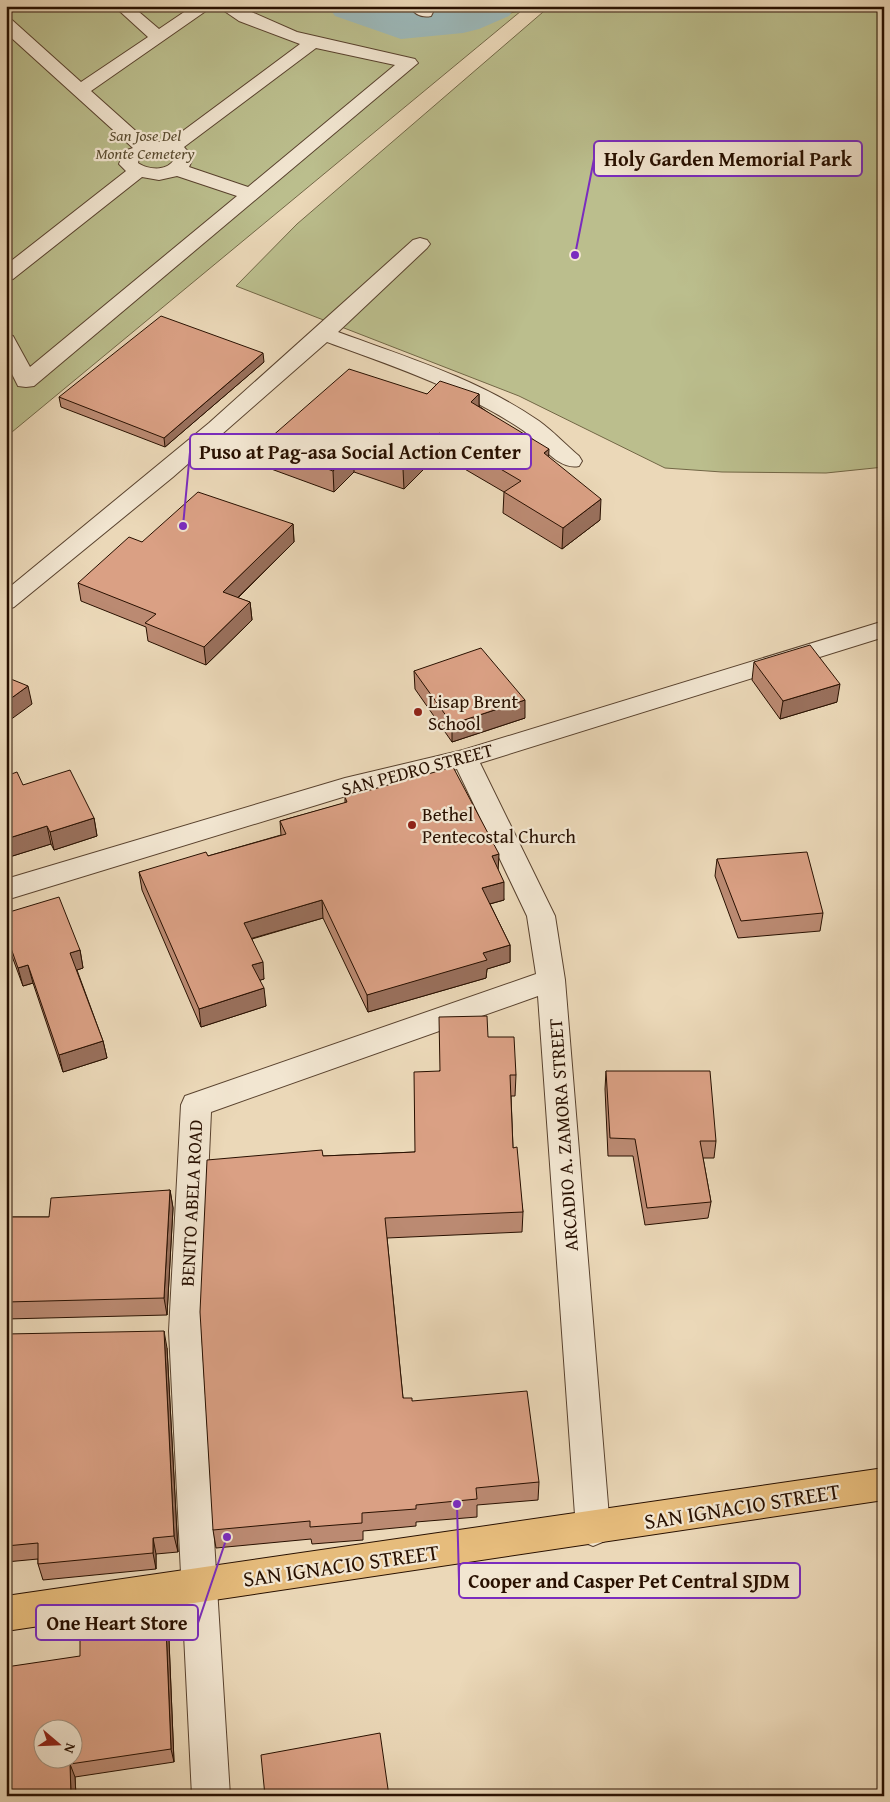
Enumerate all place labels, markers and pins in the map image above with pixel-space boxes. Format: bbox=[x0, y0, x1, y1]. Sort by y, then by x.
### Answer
callout: Holy Garden Memorial Park bbox=[594, 141, 862, 176]
callout: Puso at Pag-asa Social Action Center bbox=[190, 434, 531, 469]
place label: Lisap Brent School bbox=[428, 687, 518, 737]
marker: Lisap Brent School bbox=[412, 706, 424, 718]
place label: Bethel Pentecostal Church bbox=[422, 800, 576, 850]
marker: Bethel Pentecostal Church bbox=[406, 819, 418, 831]
callout: Cooper and Casper Pet Central SJDM bbox=[459, 1563, 800, 1598]
callout: One Heart Store bbox=[36, 1605, 198, 1640]

